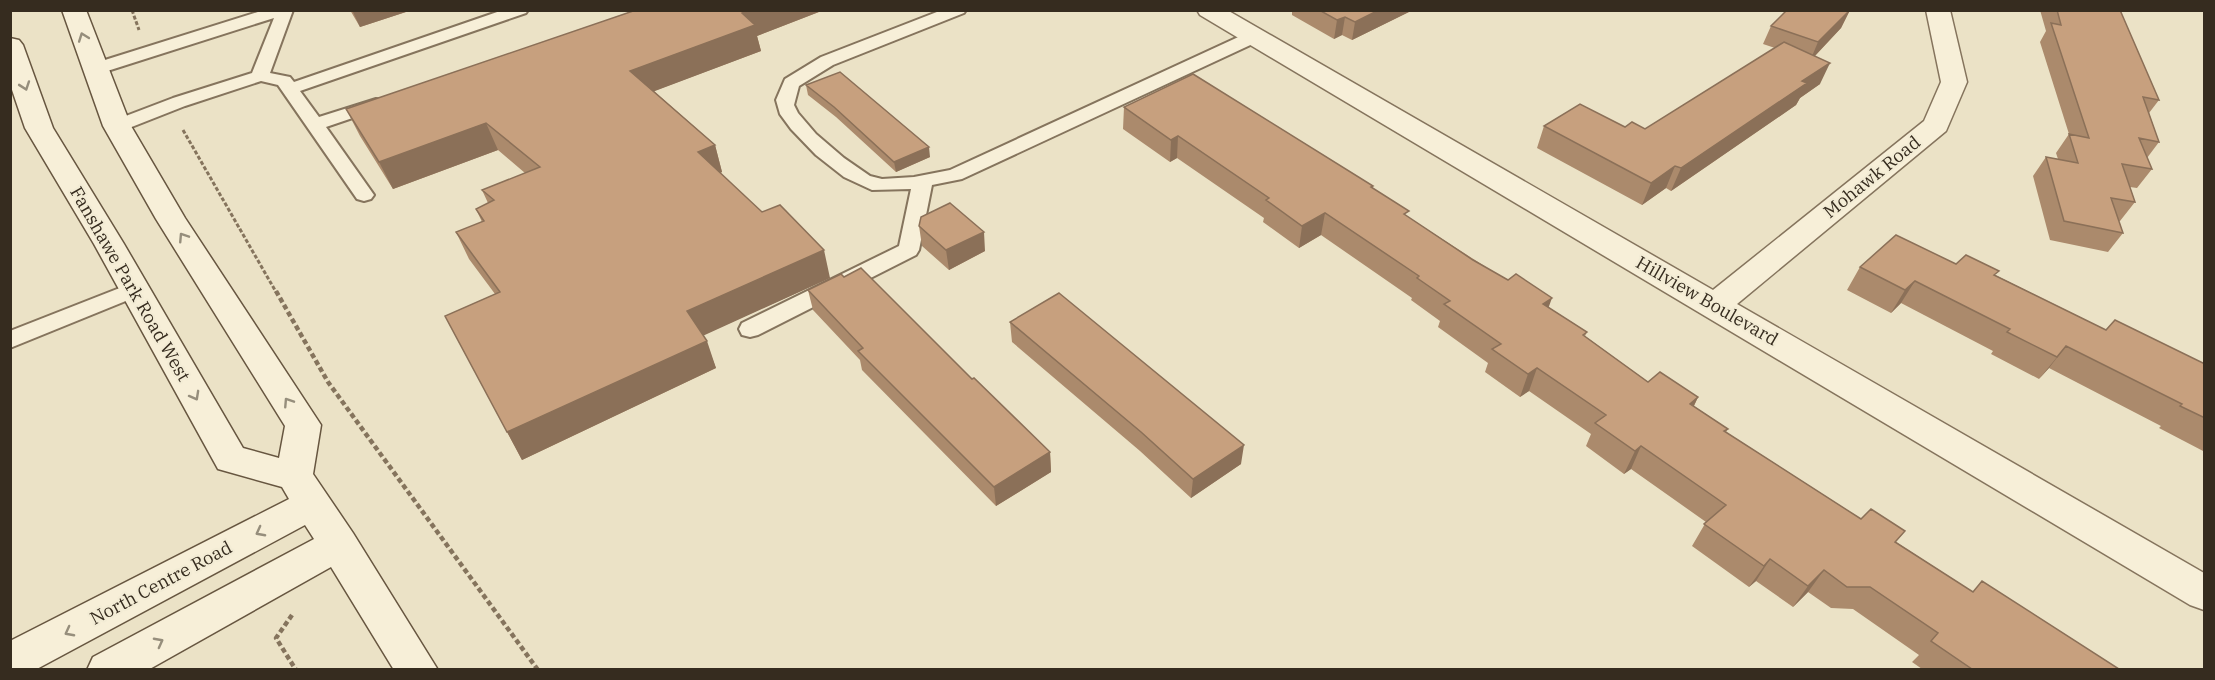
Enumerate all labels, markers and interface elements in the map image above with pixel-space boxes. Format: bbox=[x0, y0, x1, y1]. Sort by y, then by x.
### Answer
one-way arrow bbox=[78, 32, 91, 43]
one-way arrow bbox=[17, 81, 30, 91]
street label: Mohawk Road bbox=[1818, 130, 1925, 223]
street label: Fanshawe Park Road West bbox=[65, 182, 196, 385]
one-way arrow bbox=[179, 233, 190, 244]
street label: Hillview Boulevard bbox=[1632, 251, 1782, 351]
one-way arrow bbox=[188, 390, 199, 401]
one-way arrow bbox=[284, 397, 295, 408]
one-way arrow bbox=[256, 524, 267, 536]
street label: North Centre Road bbox=[86, 535, 236, 630]
one-way arrow bbox=[64, 624, 75, 636]
one-way arrow bbox=[153, 638, 163, 649]

